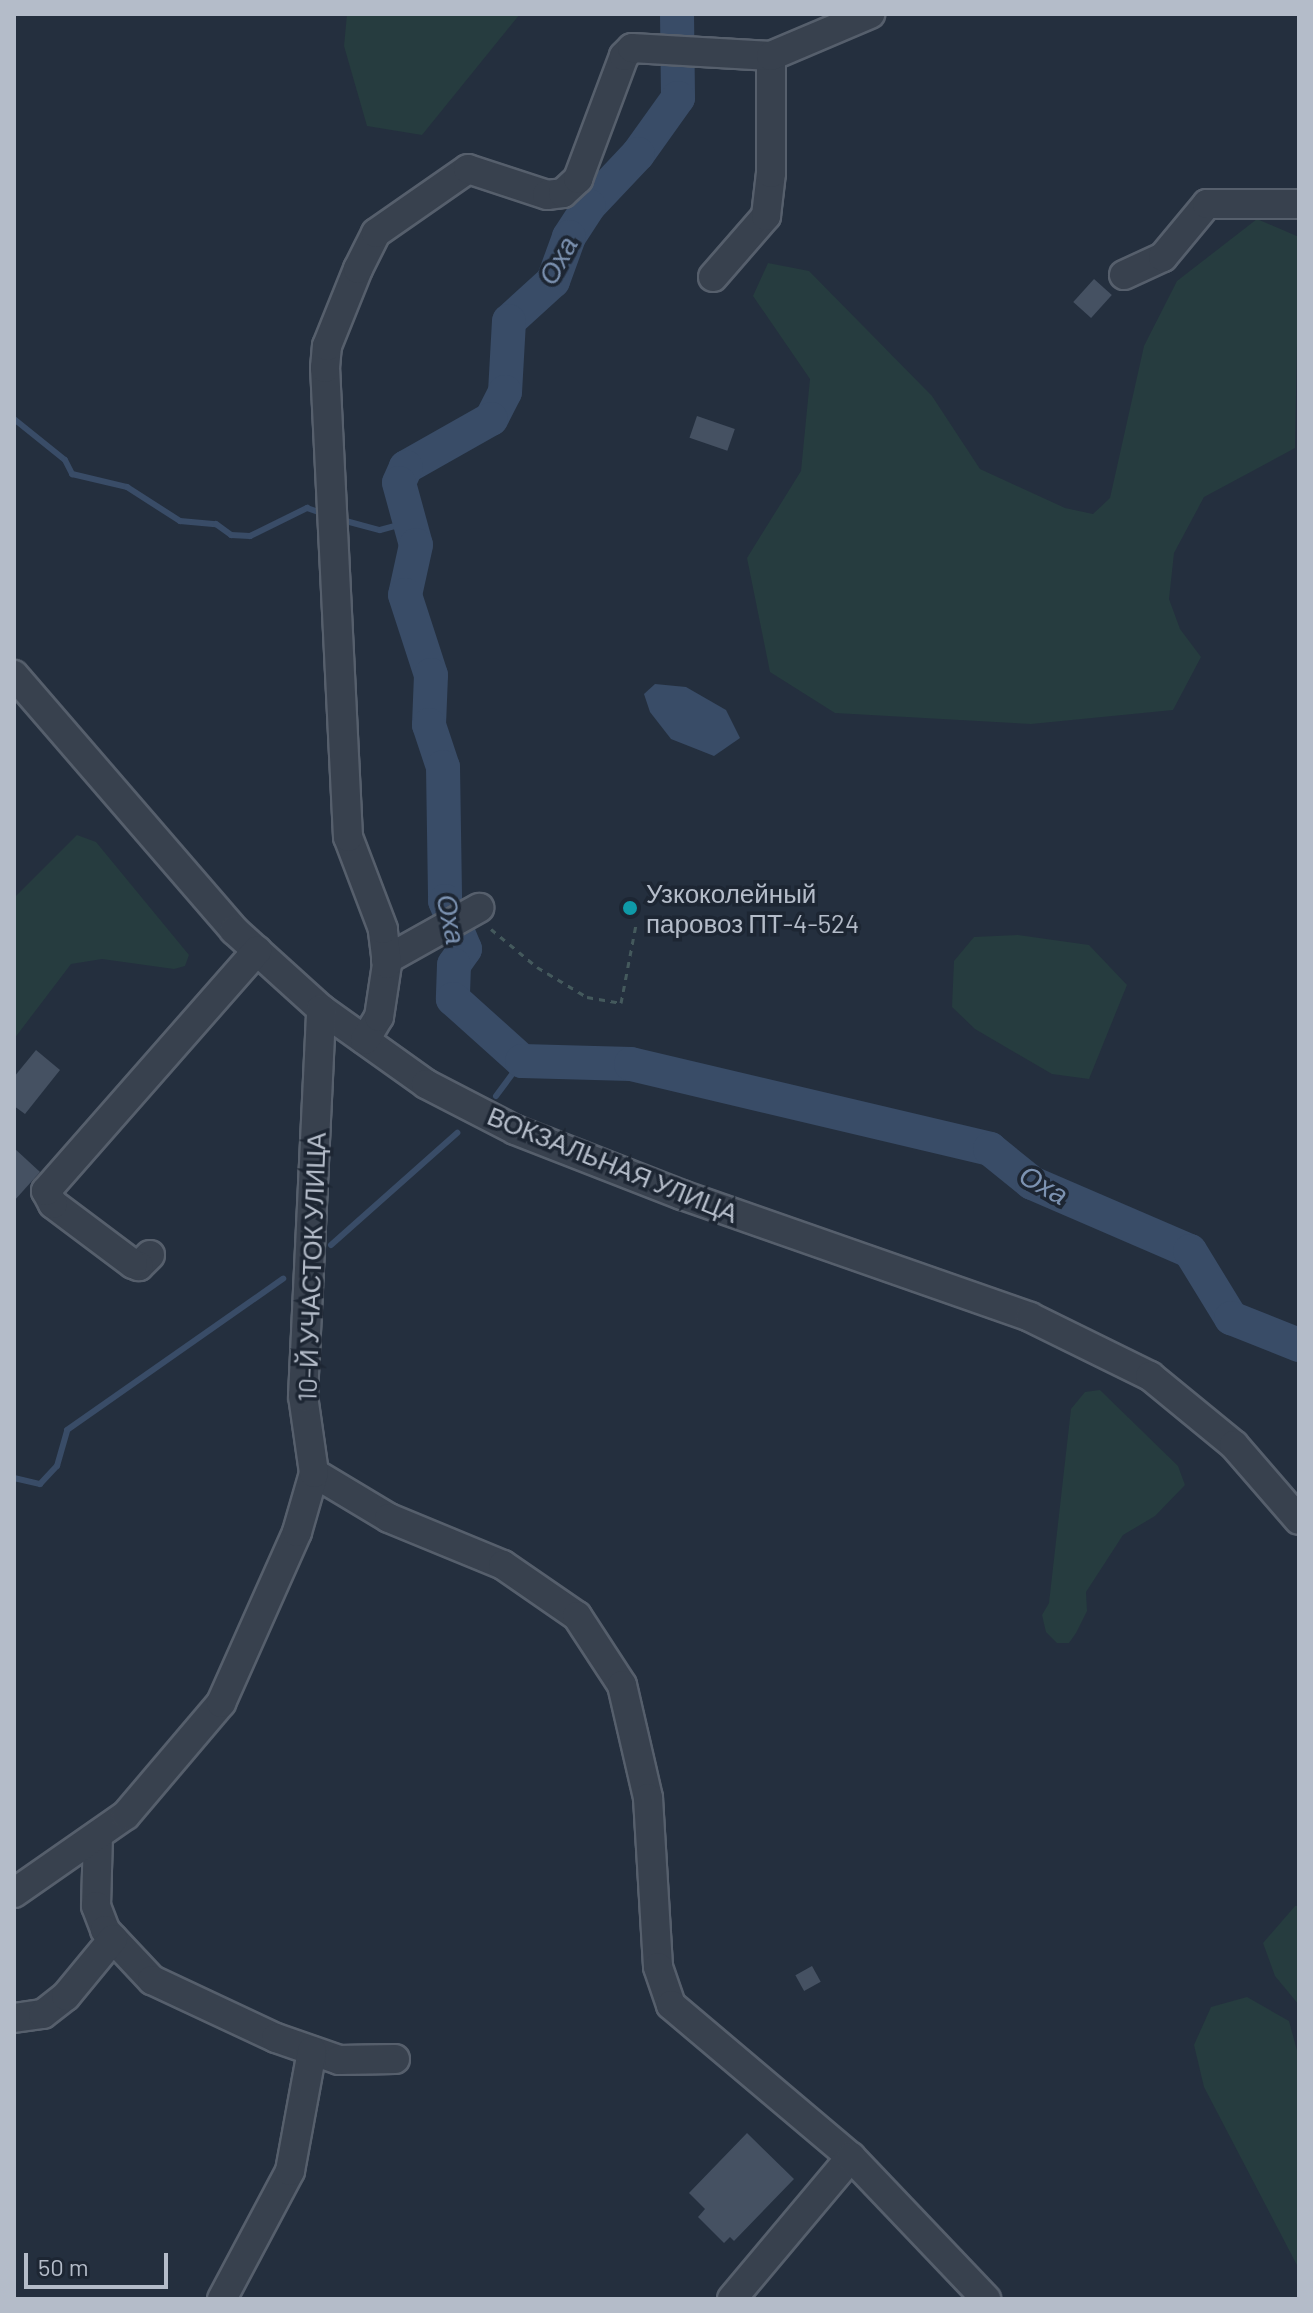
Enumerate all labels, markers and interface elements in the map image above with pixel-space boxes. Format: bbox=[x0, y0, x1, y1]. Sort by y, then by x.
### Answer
water label: Оха bbox=[530, 230, 584, 290]
place label: Узкоколейный паровоз ПТ-4-524 bbox=[646, 877, 859, 938]
water label: Оха bbox=[430, 891, 474, 947]
marker: Узкоколейный паровоз ПТ-4-524 bbox=[621, 899, 639, 917]
street label: ВОКЗАЛЬНАЯ УЛИЦА bbox=[483, 1099, 743, 1229]
street label: 10-Й УЧАСТОК УЛИЦА bbox=[291, 1132, 331, 1402]
water label: Оха bbox=[1014, 1157, 1074, 1211]
scale bar bbox=[28, 2237, 172, 2287]
text: 50 m bbox=[38, 2252, 89, 2281]

